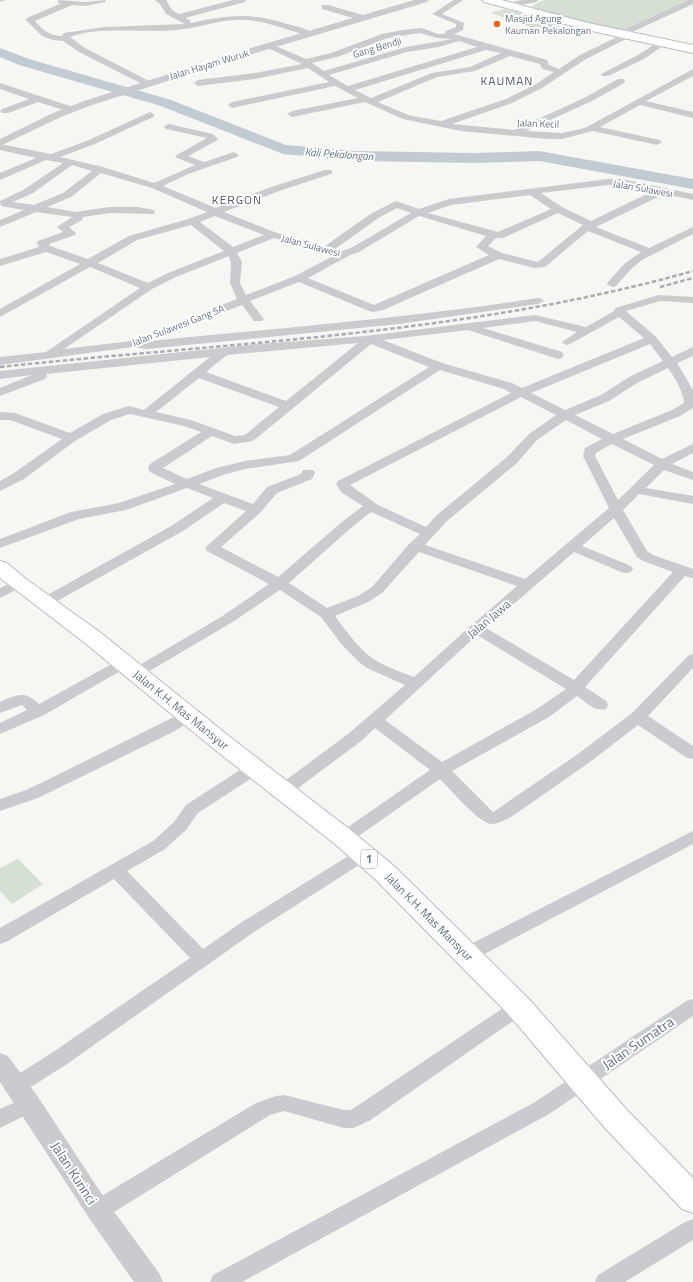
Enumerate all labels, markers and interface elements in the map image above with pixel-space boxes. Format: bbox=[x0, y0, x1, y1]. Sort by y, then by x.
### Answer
place label: Masjid Agung Kauman Pekalongan bbox=[505, 11, 591, 38]
marker: Masjid Agung Kauman Pekalongan bbox=[492, 19, 502, 29]
street label: Gang Bendji bbox=[351, 33, 403, 62]
street label: Jalan Hayam Wuruk bbox=[168, 45, 251, 84]
district label: KAUMAN bbox=[481, 71, 533, 90]
street label: Jalan Kecil bbox=[517, 115, 559, 132]
water label: Kali Pekalongan bbox=[304, 144, 374, 164]
street label: Jalan Sulawesi bbox=[612, 176, 674, 201]
district label: KERGON bbox=[212, 190, 262, 209]
street label: Jalan Sulawesi bbox=[280, 230, 342, 261]
street label: Jalan Sulawesi Gang 5A bbox=[130, 301, 227, 350]
street label: Jalan Jawa bbox=[463, 595, 515, 643]
street label: Jalan K.H. Mas Mansyur bbox=[129, 665, 233, 754]
road number: 1 bbox=[361, 850, 377, 868]
street label: Jalan K.H. Mas Mansyur bbox=[381, 868, 478, 965]
street label: Jalan Sumatra bbox=[598, 1011, 678, 1074]
street label: Jalan Kurinci bbox=[46, 1137, 103, 1209]

